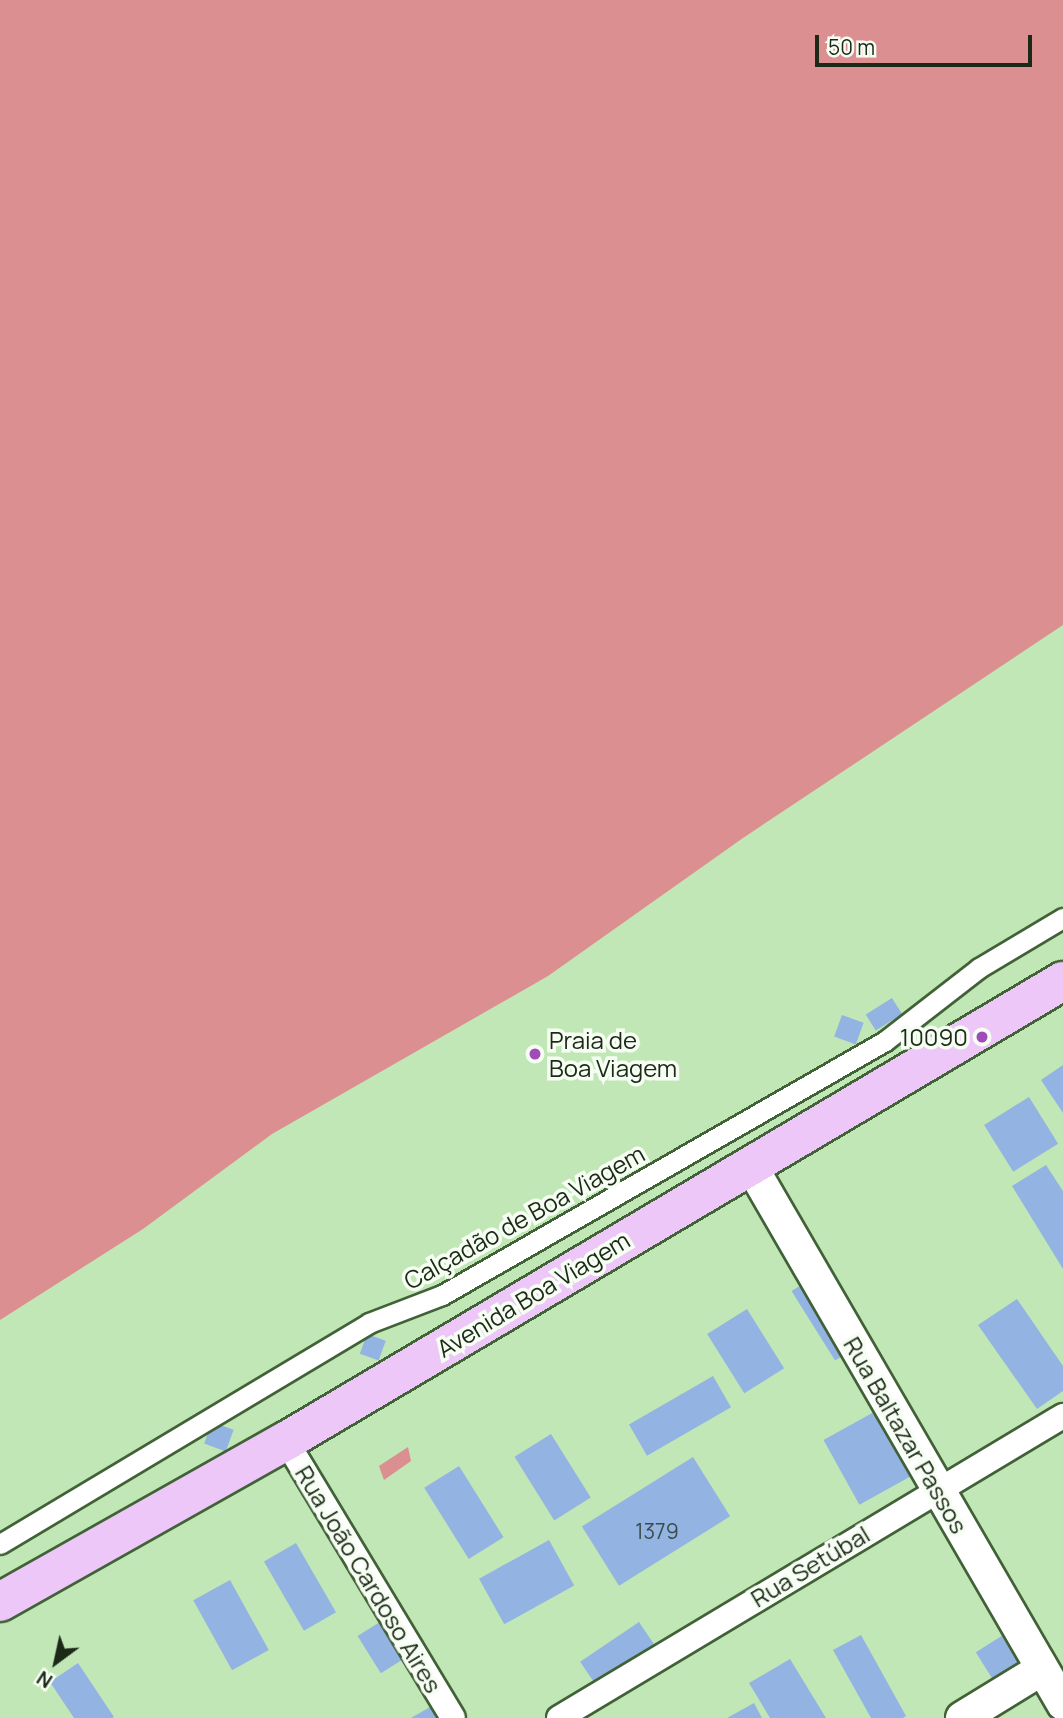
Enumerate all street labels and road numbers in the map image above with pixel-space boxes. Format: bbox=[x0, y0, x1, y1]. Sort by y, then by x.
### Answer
street label: Calçadão de Boa Viagem bbox=[399, 1139, 649, 1295]
street label: Avenida Boa Viagem bbox=[431, 1225, 635, 1363]
street label: Rua Baltazar Passos bbox=[838, 1332, 974, 1538]
street label: Rua João Cardoso Aires bbox=[290, 1460, 448, 1698]
street label: Rua Setúbal bbox=[745, 1519, 875, 1613]

